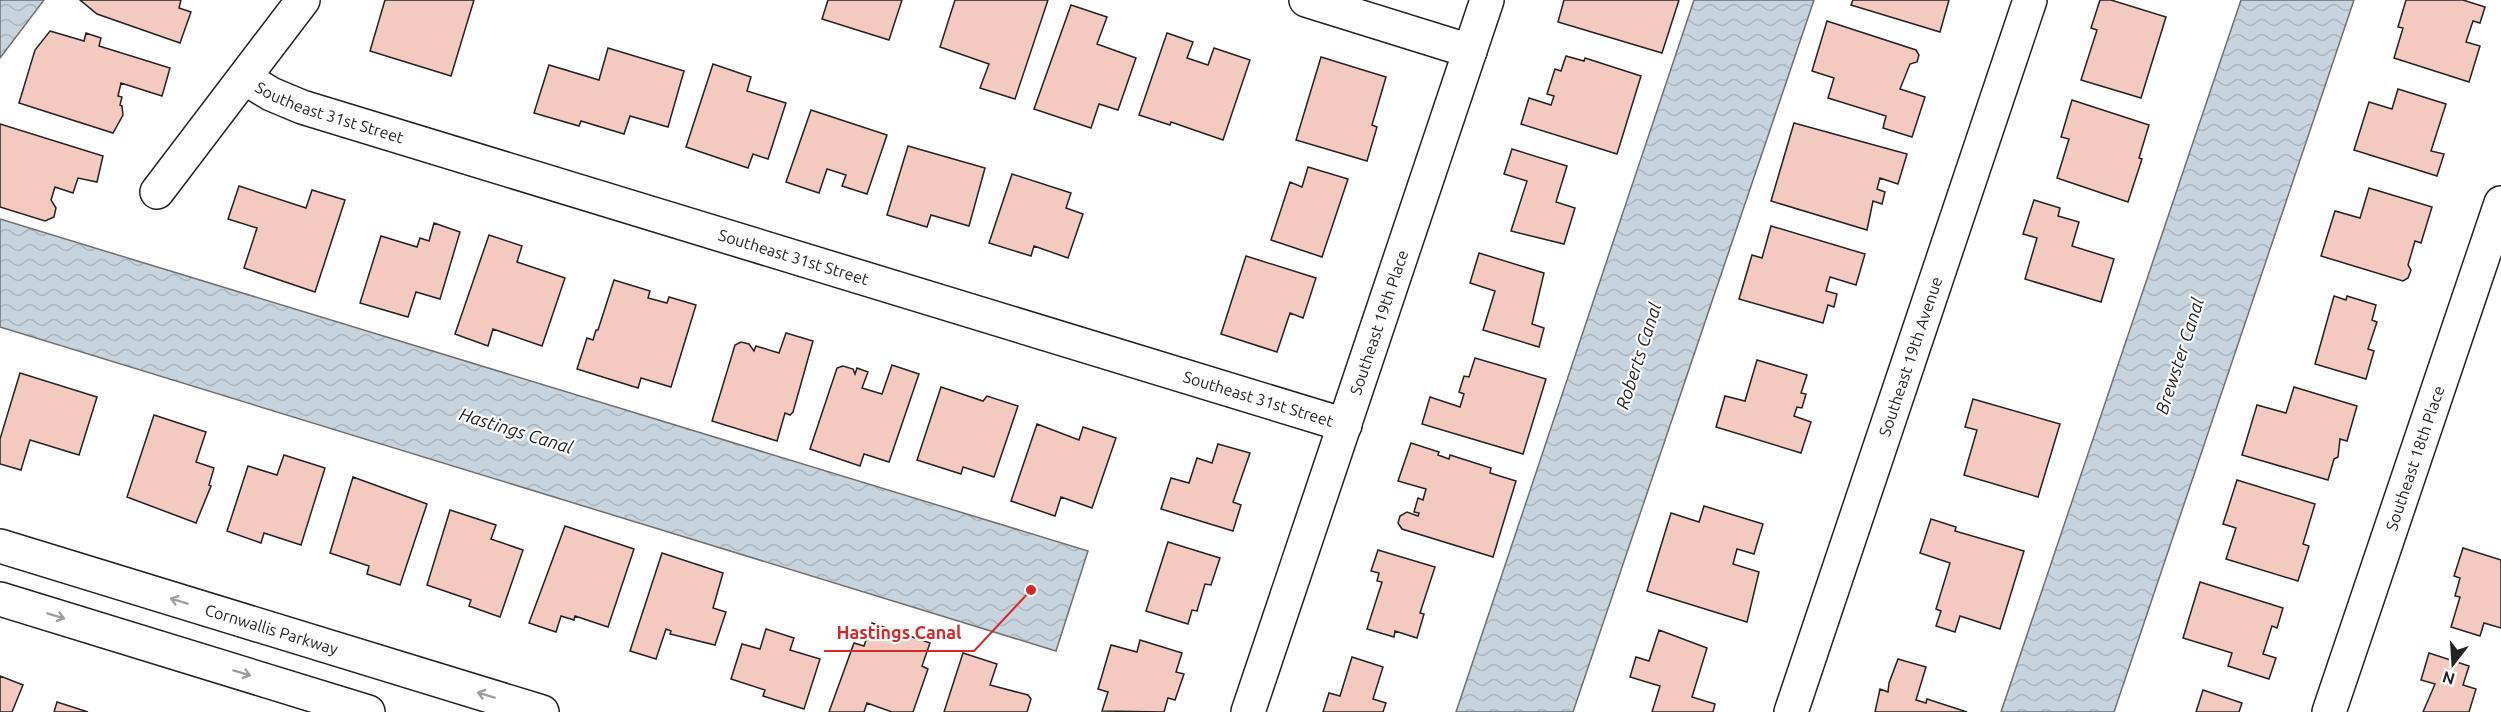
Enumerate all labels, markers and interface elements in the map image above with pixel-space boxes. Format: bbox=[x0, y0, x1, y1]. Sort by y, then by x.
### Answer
street label: Southeast 31st Street bbox=[252, 78, 407, 147]
street label: Southeast 31st Street bbox=[716, 225, 871, 288]
street label: Southeast 19th Place bbox=[1346, 248, 1411, 397]
street label: Southeast 19th Avenue bbox=[1875, 274, 1946, 439]
water label: Brewster Canal bbox=[2151, 295, 2207, 416]
water label: Roberts Canal bbox=[1611, 300, 1665, 411]
street label: Southeast 31st Street bbox=[1181, 367, 1336, 430]
street label: Southeast 18th Place bbox=[2382, 383, 2448, 533]
water label: Hastings Canal bbox=[457, 403, 576, 457]
one-way arrow bbox=[170, 595, 189, 606]
street label: Cornwallis Parkway bbox=[203, 600, 341, 658]
one-way arrow bbox=[46, 611, 65, 622]
callout: Hastings Canal bbox=[824, 615, 974, 651]
text: Hastings Canal bbox=[836, 622, 962, 642]
north arrow bbox=[2423, 634, 2483, 694]
one-way arrow bbox=[232, 668, 251, 679]
text: N bbox=[2440, 668, 2457, 689]
one-way arrow bbox=[477, 689, 496, 700]

